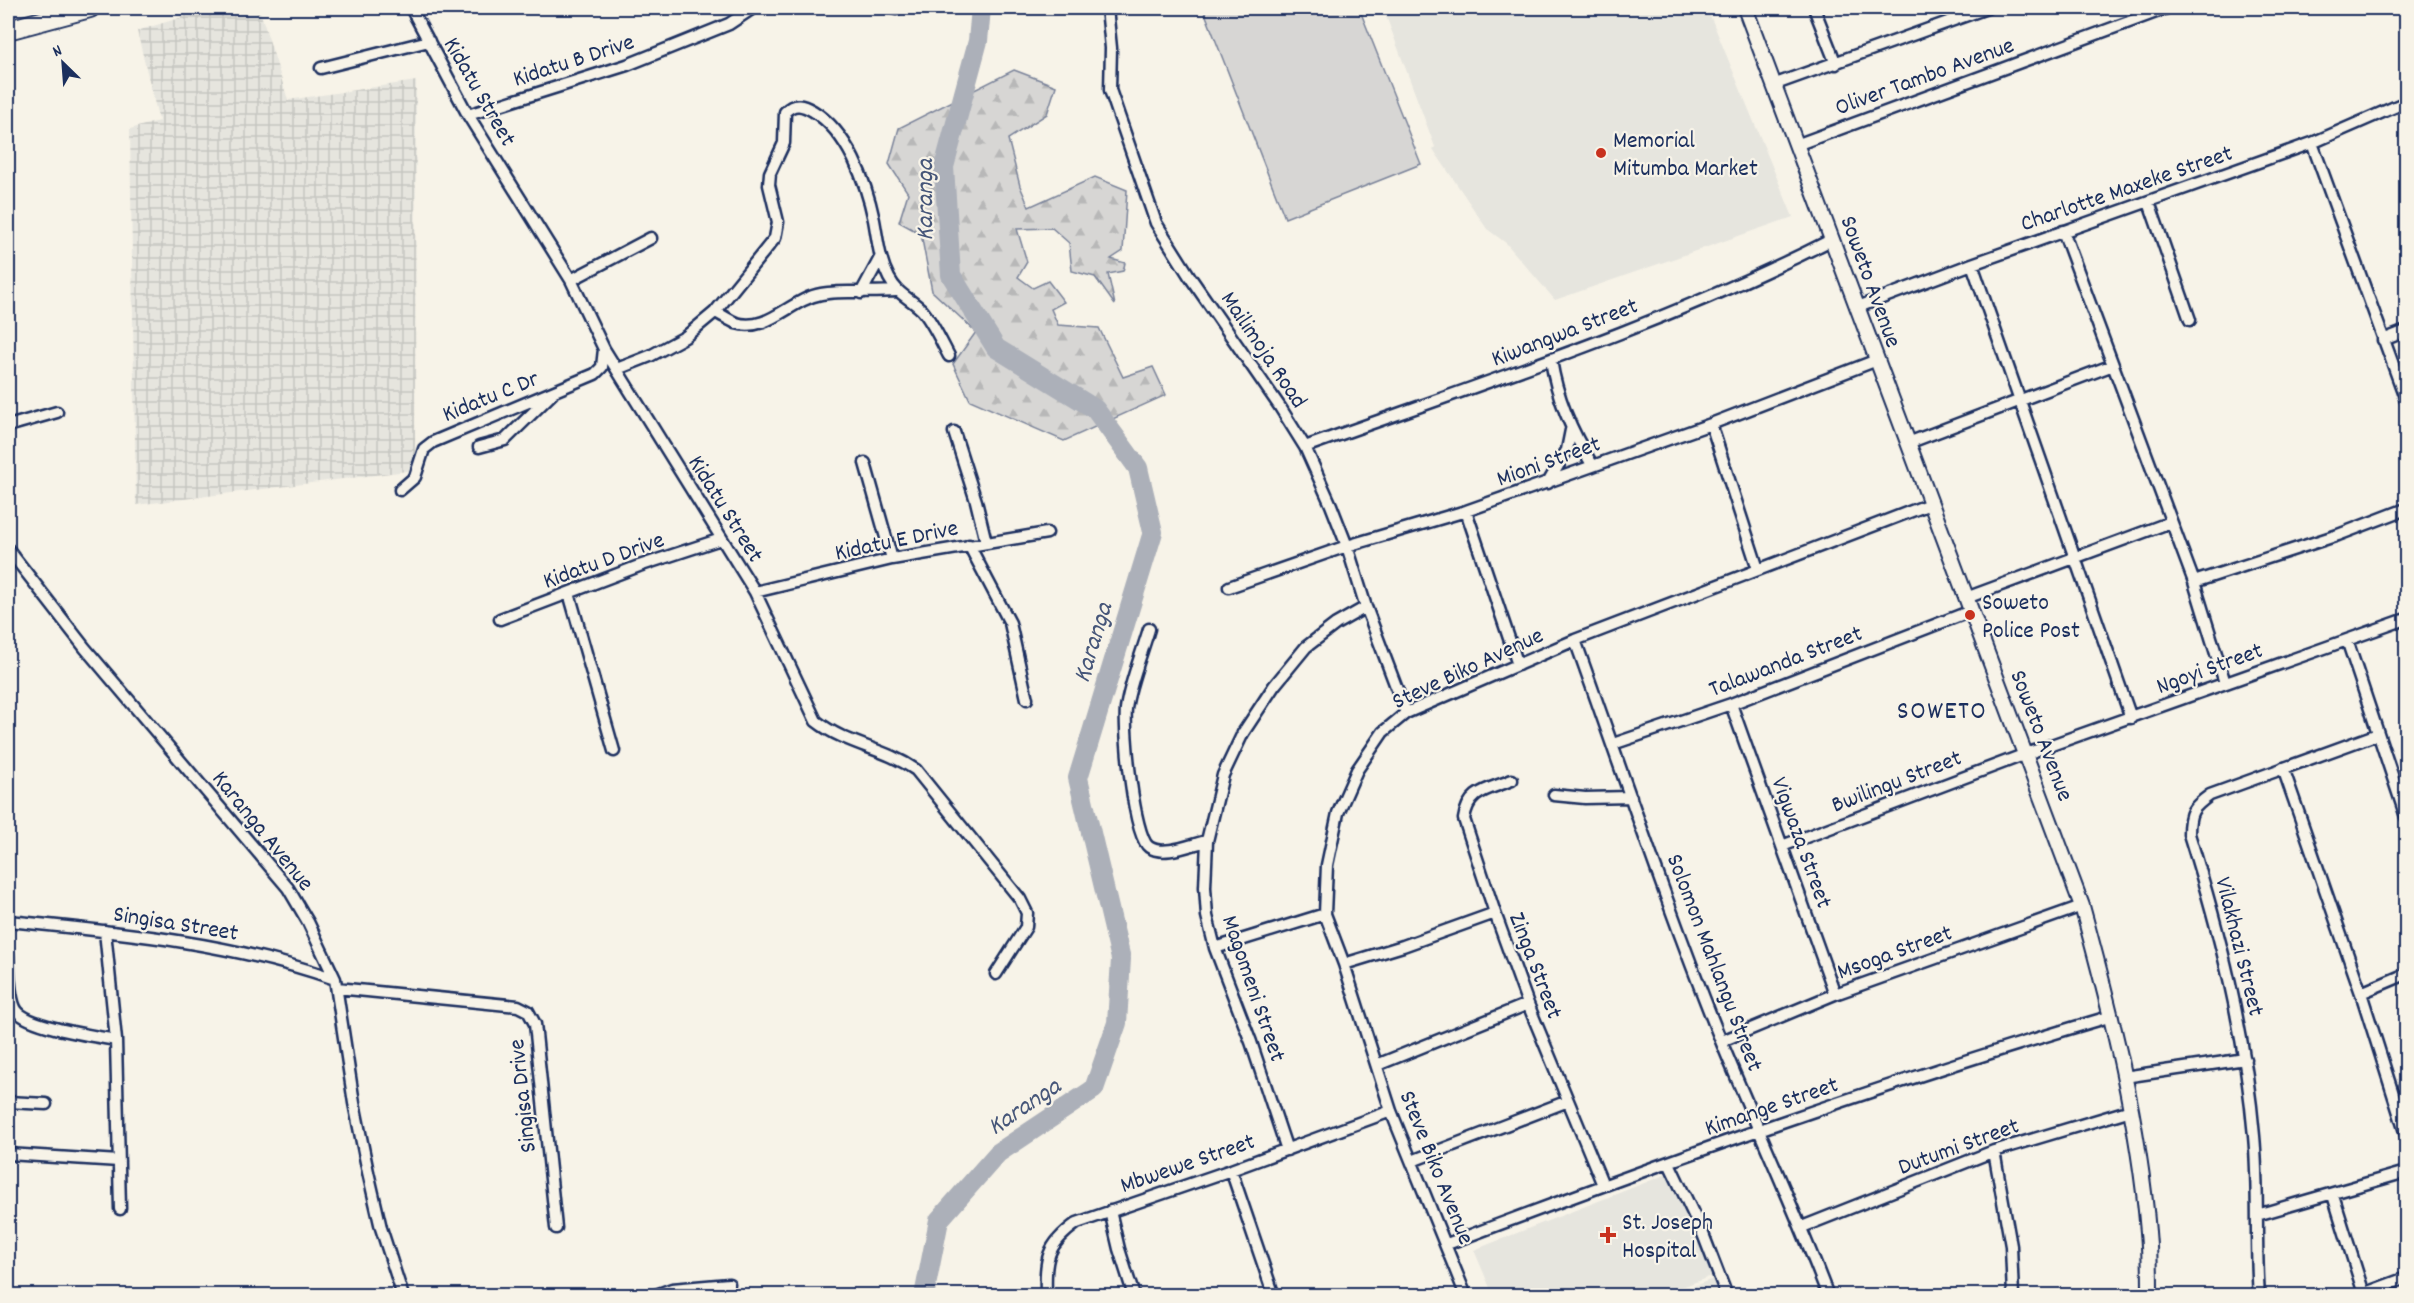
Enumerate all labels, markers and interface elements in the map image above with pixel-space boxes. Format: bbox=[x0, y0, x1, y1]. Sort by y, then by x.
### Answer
street label: Kidatu B Drive bbox=[509, 26, 639, 97]
street label: Oliver Tambo Avenue bbox=[1831, 30, 2019, 126]
street label: Kidatu Street bbox=[433, 32, 523, 154]
north arrow bbox=[33, 33, 93, 93]
text: N bbox=[49, 40, 66, 64]
place label: Memorial Mitumba Market bbox=[1613, 125, 1758, 187]
street label: Charlotte Maxeke Street bbox=[2016, 138, 2238, 242]
marker: Memorial Mitumba Market bbox=[1594, 146, 1608, 160]
water label: Karanga bbox=[908, 157, 945, 241]
street label: Soweto Avenue bbox=[1830, 211, 1909, 353]
street label: Mailimoja Road bbox=[1211, 285, 1314, 416]
street label: Kiwangwa Street bbox=[1487, 290, 1643, 377]
street label: Kidatu C Dr bbox=[438, 363, 545, 433]
street label: Mioni Street bbox=[1492, 428, 1606, 497]
street label: Kidatu Street bbox=[678, 449, 771, 570]
street label: Kidatu E Drive bbox=[832, 512, 961, 572]
street label: Kidatu D Drive bbox=[539, 524, 669, 599]
place label: Soweto Police Post bbox=[1982, 587, 2080, 649]
water label: Karanga bbox=[1065, 597, 1125, 687]
marker: Soweto Police Post bbox=[1963, 608, 1977, 622]
street label: Talawanda Street bbox=[1704, 618, 1868, 708]
street label: Steve Biko Avenue bbox=[1387, 620, 1550, 720]
street label: Ngoyi Street bbox=[2152, 635, 2268, 705]
street label: Soweto Avenue bbox=[2000, 666, 2081, 807]
district label: SOWETO bbox=[1897, 693, 1987, 732]
street label: Bwilingu Street bbox=[1827, 742, 1967, 823]
street label: Karanga Avenue bbox=[202, 764, 321, 900]
street label: Vigwaza Street bbox=[1761, 773, 1840, 914]
street label: Solomon Mahlangu Street bbox=[1656, 849, 1770, 1077]
street label: Vilakhazi Street bbox=[2204, 874, 2272, 1020]
street label: Singisa Street bbox=[111, 898, 241, 952]
street label: Zinga Street bbox=[1498, 908, 1570, 1024]
street label: Magomeni Street bbox=[1211, 911, 1293, 1067]
street label: Msoga Street bbox=[1833, 917, 1958, 990]
street label: Singisa Drive bbox=[501, 1037, 547, 1154]
water label: Karanga bbox=[981, 1069, 1071, 1146]
street label: Kimange Street bbox=[1701, 1069, 1843, 1147]
street label: Steve Biko Avenue bbox=[1389, 1086, 1482, 1250]
street label: Dutumi Street bbox=[1894, 1110, 2024, 1185]
street label: Mbwewe Street bbox=[1116, 1126, 1260, 1204]
place label: St. Joseph Hospital bbox=[1622, 1207, 1713, 1269]
marker: St. Joseph Hospital bbox=[1599, 1226, 1617, 1244]

